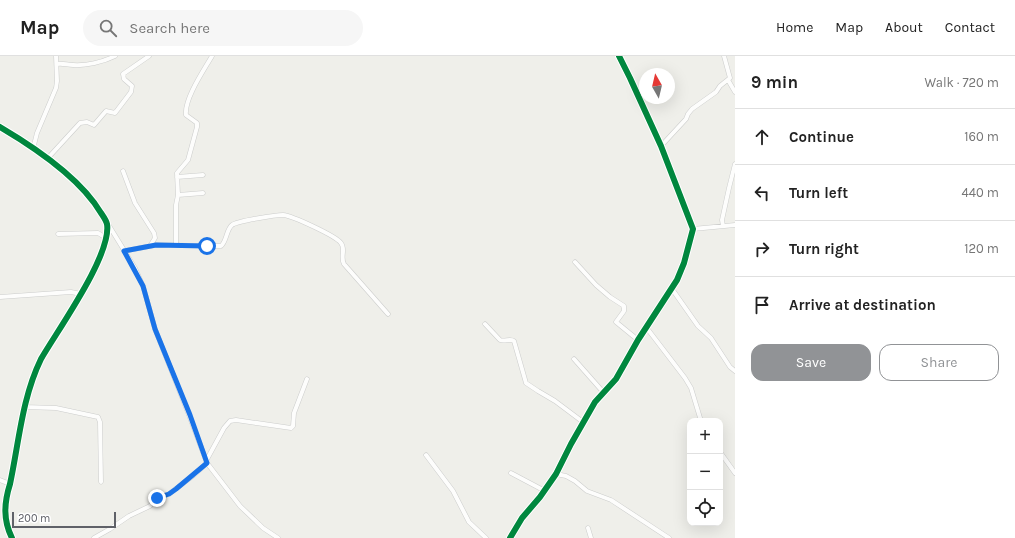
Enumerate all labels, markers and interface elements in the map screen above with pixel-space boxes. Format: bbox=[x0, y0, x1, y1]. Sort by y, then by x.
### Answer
search box bbox=[83, 10, 363, 46]
text: Map bbox=[20, 17, 59, 39]
icon: search bbox=[97, 17, 119, 39]
text: Search here bbox=[129, 19, 210, 37]
text: Home bbox=[776, 19, 813, 36]
text: Map bbox=[835, 19, 863, 36]
text: About bbox=[885, 19, 923, 36]
text: Contact bbox=[945, 19, 995, 36]
north arrow bbox=[639, 68, 675, 104]
text: 9 min bbox=[751, 72, 798, 92]
text: Walk · 720 m bbox=[925, 75, 999, 90]
icon: ahead bbox=[751, 126, 773, 148]
text: Continue bbox=[789, 128, 854, 146]
text: 160 m bbox=[964, 129, 999, 144]
icon: left bbox=[751, 182, 773, 204]
text: Turn left bbox=[789, 184, 848, 202]
text: 440 m bbox=[962, 185, 999, 200]
route start bbox=[198, 237, 216, 255]
icon: right bbox=[751, 238, 773, 260]
text: Turn right bbox=[789, 240, 859, 258]
text: 120 m bbox=[964, 241, 999, 256]
icon: arrive bbox=[751, 294, 773, 316]
text: Arrive at destination bbox=[789, 296, 936, 314]
button: Save bbox=[751, 344, 871, 381]
button: Share bbox=[879, 344, 999, 381]
map controls bbox=[687, 418, 723, 526]
button: + bbox=[687, 418, 723, 454]
button: − bbox=[687, 454, 723, 490]
route end bbox=[148, 489, 166, 507]
button: locate bbox=[687, 490, 723, 526]
scale bar bbox=[12, 510, 116, 529]
text: 200 m bbox=[18, 512, 50, 525]

